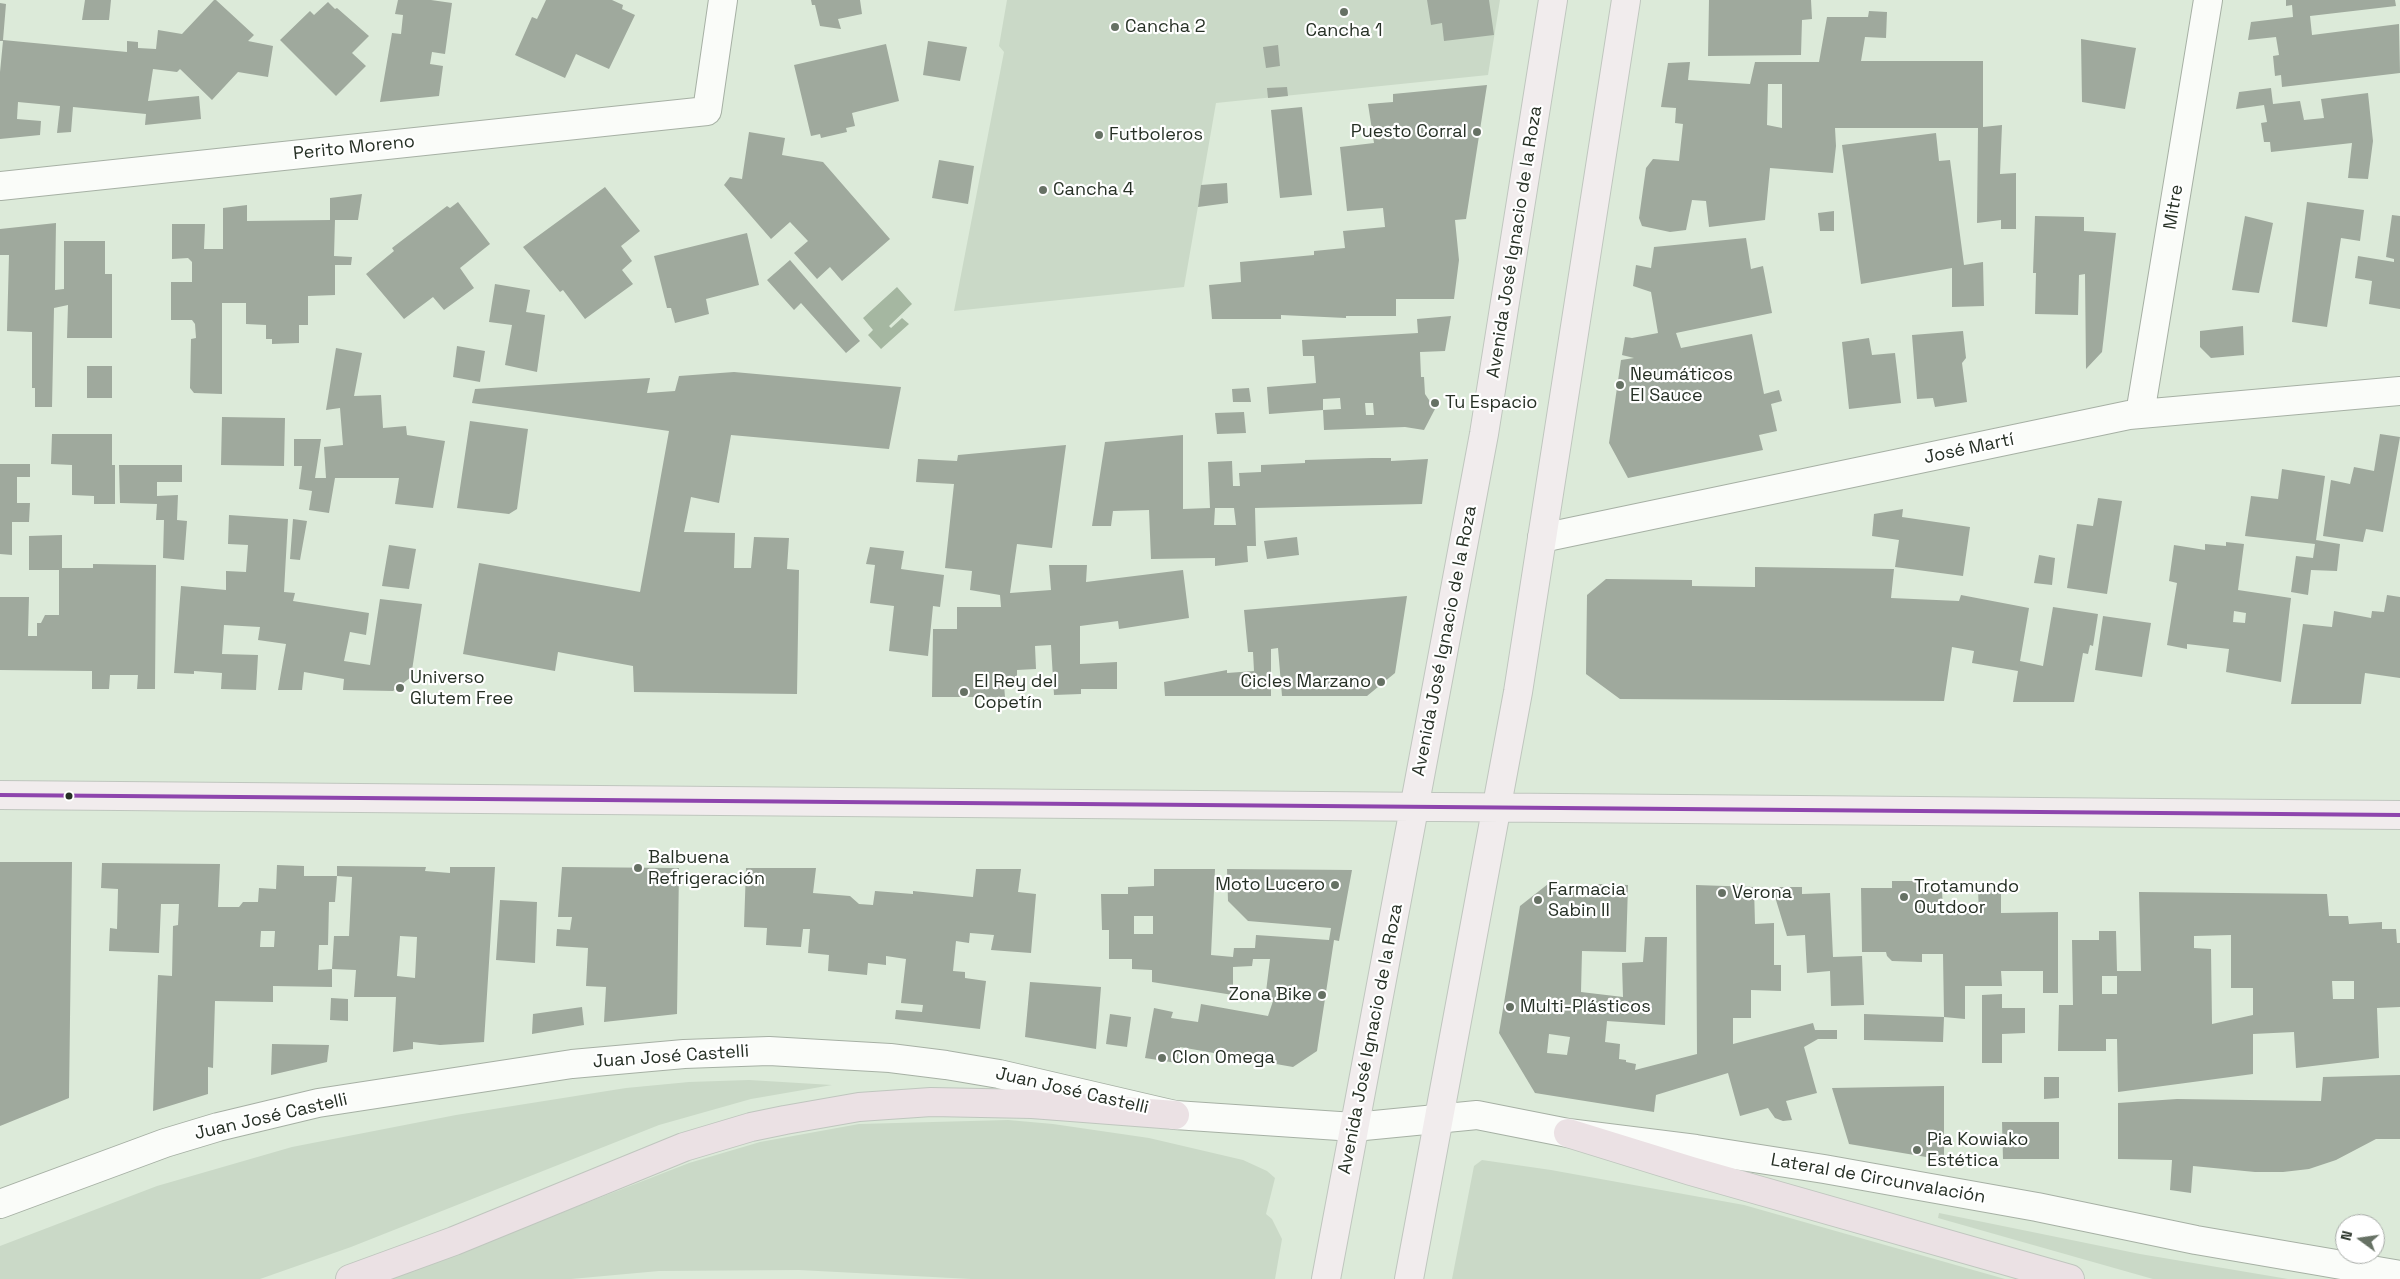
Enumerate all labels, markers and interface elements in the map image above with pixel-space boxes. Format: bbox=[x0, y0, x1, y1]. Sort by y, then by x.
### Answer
marker: Cancha 1 bbox=[1338, 6, 1350, 18]
place label: Cancha 2 bbox=[1125, 16, 1206, 38]
place label: Cancha 1 bbox=[1305, 20, 1383, 42]
marker: Cancha 2 bbox=[1109, 21, 1121, 33]
street label: Avenida José Ignacio de la Roza bbox=[1483, 104, 1547, 380]
place label: Puesto Corral bbox=[1351, 121, 1467, 143]
place label: Futboleros bbox=[1109, 124, 1203, 146]
marker: Puesto Corral bbox=[1471, 126, 1483, 138]
marker: Futboleros bbox=[1093, 129, 1105, 141]
street label: Perito Moreno bbox=[292, 131, 416, 165]
place label: Cancha 4 bbox=[1053, 179, 1134, 201]
street label: Mitre bbox=[2160, 183, 2188, 231]
marker: Cancha 4 bbox=[1037, 184, 1049, 196]
place label: Neumáticos El Sauce bbox=[1630, 364, 1733, 406]
marker: Neumáticos El Sauce bbox=[1614, 379, 1626, 391]
place label: Tu Espacio bbox=[1445, 392, 1537, 414]
marker: Tu Espacio bbox=[1429, 397, 1441, 409]
street label: José Martí bbox=[1922, 429, 2016, 469]
street label: Avenida José Ignacio de la Roza bbox=[1408, 504, 1482, 778]
place label: Universo Glutem Free bbox=[410, 667, 514, 710]
place label: El Rey del Copetín bbox=[974, 671, 1057, 714]
place label: Cicles Marzano bbox=[1241, 671, 1371, 693]
marker: Cicles Marzano bbox=[1375, 676, 1387, 688]
marker: Universo Glutem Free bbox=[394, 682, 406, 694]
marker: El Rey del Copetín bbox=[958, 686, 970, 698]
unlabelled marker bbox=[64, 791, 74, 801]
place label: Balbuena Refrigeración bbox=[648, 847, 765, 890]
marker: Balbuena Refrigeración bbox=[632, 862, 644, 874]
place label: Moto Lucero bbox=[1215, 874, 1325, 896]
place label: Trotamundo Outdoor bbox=[1914, 876, 2019, 919]
marker: Moto Lucero bbox=[1329, 879, 1341, 891]
place label: Farmacia Sabin II bbox=[1548, 879, 1626, 922]
place label: Verona bbox=[1732, 882, 1792, 904]
marker: Verona bbox=[1716, 887, 1728, 899]
marker: Trotamundo Outdoor bbox=[1898, 891, 1910, 903]
marker: Farmacia Sabin II bbox=[1532, 894, 1544, 906]
street label: Avenida José Ignacio de la Roza bbox=[1334, 902, 1408, 1176]
place label: Zona Bike bbox=[1229, 984, 1312, 1006]
marker: Zona Bike bbox=[1316, 989, 1328, 1001]
place label: Multi-Plásticos bbox=[1520, 996, 1651, 1018]
marker: Multi-Plásticos bbox=[1504, 1001, 1516, 1013]
street label: Juan José Castelli bbox=[592, 1041, 750, 1073]
place label: Clon Omega bbox=[1172, 1047, 1275, 1069]
marker: Clon Omega bbox=[1156, 1052, 1168, 1064]
street label: Juan José Castelli bbox=[993, 1063, 1151, 1119]
street label: Juan José Castelli bbox=[192, 1089, 350, 1145]
place label: Pia Kowiako Estética bbox=[1927, 1129, 2028, 1172]
marker: Pia Kowiako Estética bbox=[1911, 1144, 1923, 1156]
street label: Lateral de Circunvalación bbox=[1769, 1149, 1987, 1209]
north arrow bbox=[2335, 1214, 2385, 1264]
text: N bbox=[2337, 1229, 2356, 1242]

